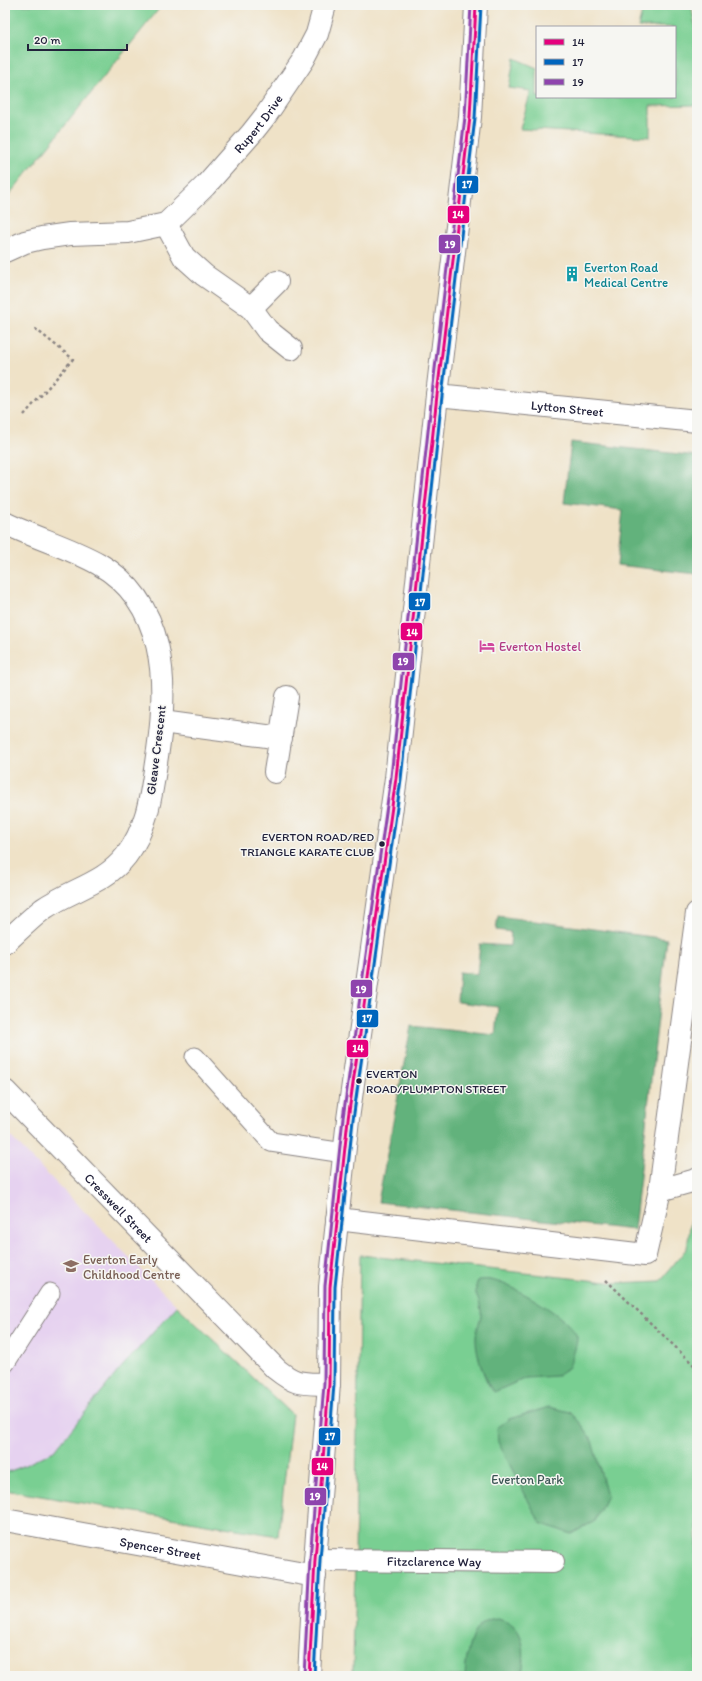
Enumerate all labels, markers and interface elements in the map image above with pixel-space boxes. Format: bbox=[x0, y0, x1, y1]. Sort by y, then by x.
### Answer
scale bar bbox=[28, 26, 127, 52]
legend bbox=[536, 26, 676, 98]
text: 20 m bbox=[34, 33, 61, 47]
text: 14 bbox=[572, 35, 585, 49]
text: 17 bbox=[572, 55, 584, 69]
text: 19 bbox=[572, 75, 584, 89]
street label: Rupert Drive bbox=[230, 91, 285, 156]
line badge: 17 bbox=[456, 175, 479, 194]
text: 17 bbox=[462, 178, 473, 191]
line badge: 14 bbox=[447, 205, 470, 224]
text: 14 bbox=[452, 208, 464, 221]
line badge: 19 bbox=[438, 234, 461, 254]
text: 19 bbox=[445, 238, 456, 251]
place label: Everton Road Medical Centre bbox=[584, 260, 668, 290]
building icon: Everton Road Medical Centre bbox=[563, 265, 581, 283]
street label: Lytton Street bbox=[530, 397, 605, 419]
line badge: 17 bbox=[408, 592, 431, 611]
text: 17 bbox=[415, 596, 426, 609]
line badge: 14 bbox=[400, 622, 423, 641]
text: 14 bbox=[406, 626, 418, 639]
hotel icon: Everton Hostel bbox=[478, 637, 496, 655]
place label: Everton Hostel bbox=[499, 639, 581, 654]
line badge: 19 bbox=[392, 652, 415, 671]
text: 19 bbox=[398, 655, 409, 668]
street label: Gleave Crescent bbox=[143, 704, 169, 796]
place label: EVERTON ROAD/RED TRIANGLE KARATE CLUB bbox=[241, 830, 374, 859]
marker: EVERTON ROAD/RED TRIANGLE KARATE CLUB bbox=[377, 839, 387, 849]
line badge: 19 bbox=[350, 979, 373, 998]
text: 19 bbox=[356, 983, 367, 996]
line badge: 17 bbox=[356, 1009, 379, 1028]
text: 17 bbox=[362, 1012, 373, 1025]
line badge: 14 bbox=[346, 1039, 369, 1058]
text: 14 bbox=[352, 1042, 364, 1055]
place label: EVERTON ROAD/PLUMPTON STREET bbox=[366, 1067, 507, 1096]
marker: EVERTON ROAD/PLUMPTON STREET bbox=[354, 1076, 364, 1086]
street label: Cresswell Street bbox=[82, 1170, 156, 1246]
place label: Everton Early Childhood Centre bbox=[83, 1252, 180, 1282]
school or university icon: Everton Early Childhood Centre bbox=[62, 1257, 80, 1275]
line badge: 17 bbox=[318, 1427, 341, 1446]
text: 17 bbox=[325, 1430, 336, 1443]
line badge: 14 bbox=[311, 1457, 334, 1476]
text: 14 bbox=[316, 1460, 328, 1473]
park label: Everton Park bbox=[491, 1472, 563, 1487]
line badge: 19 bbox=[304, 1487, 327, 1506]
text: 19 bbox=[310, 1490, 321, 1503]
street label: Spencer Street bbox=[119, 1533, 203, 1563]
street label: Fitzclarence Way bbox=[387, 1553, 481, 1569]

